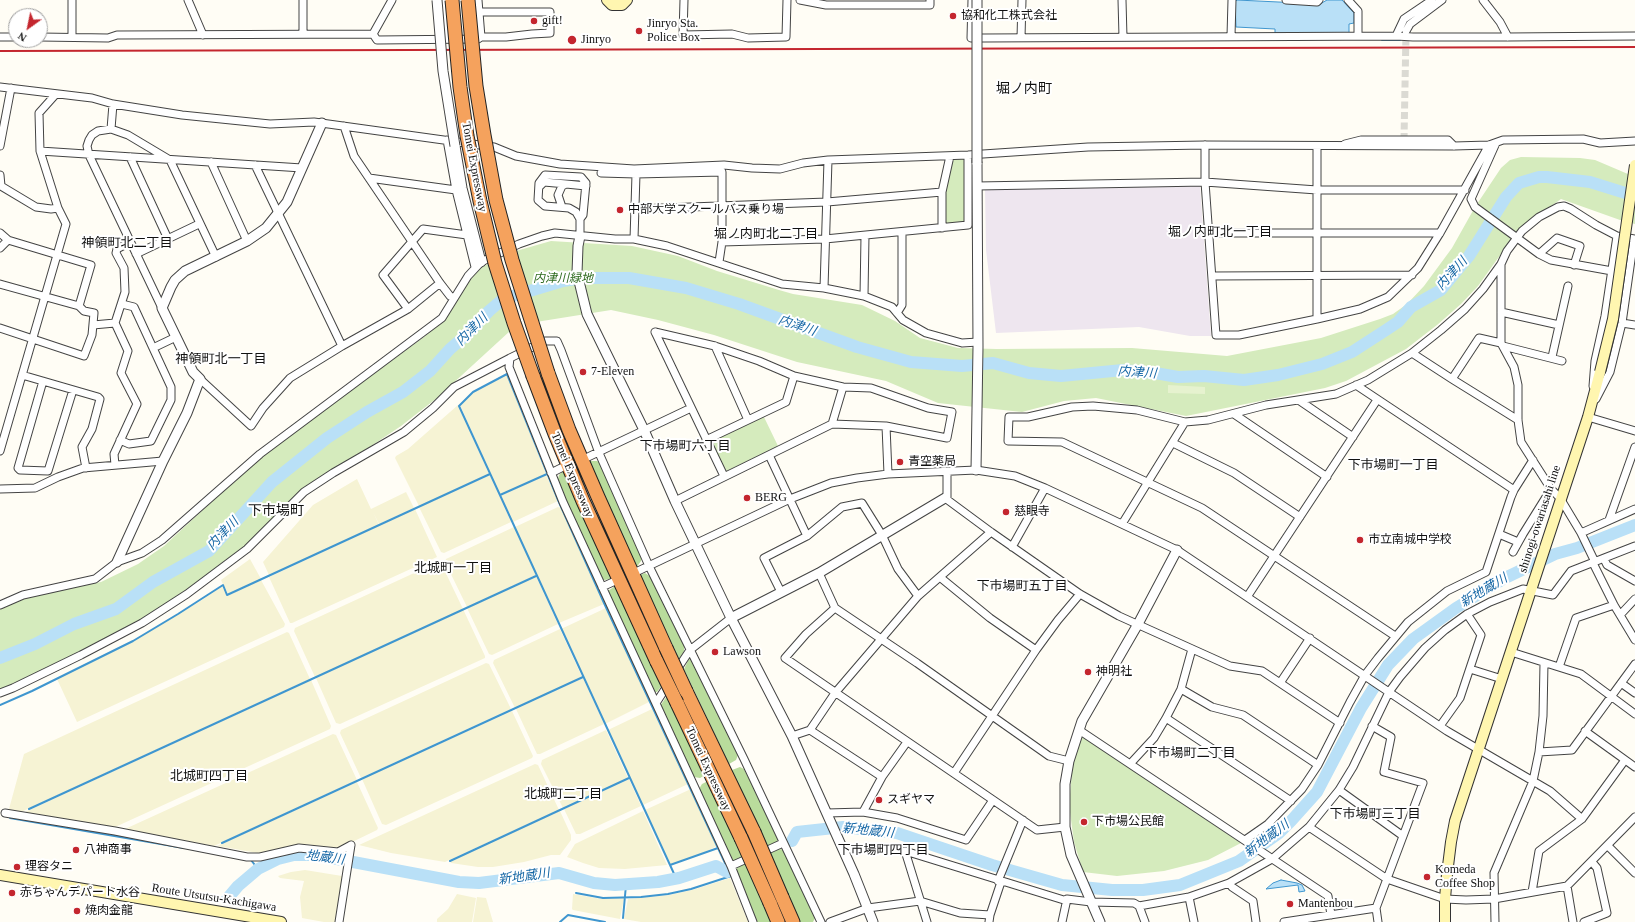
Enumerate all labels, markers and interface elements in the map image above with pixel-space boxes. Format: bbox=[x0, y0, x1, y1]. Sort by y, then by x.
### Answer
north arrow bbox=[8, 8, 48, 48]
place label: 協和化工株式会社 bbox=[961, 9, 1057, 23]
marker: 協和化工株式会社 bbox=[948, 11, 958, 21]
place label: gift! bbox=[542, 14, 563, 28]
marker: gift! bbox=[529, 16, 539, 26]
place label: Jinryo Sta. Police Box bbox=[647, 17, 700, 45]
marker: Jinryo Sta. Police Box bbox=[634, 26, 644, 36]
text: N bbox=[15, 30, 29, 44]
place label: Jinryo bbox=[581, 33, 611, 47]
marker: Jinryo bbox=[566, 34, 578, 46]
district label: 堀ノ内町 bbox=[996, 81, 1052, 97]
street label: Tomei Expressway bbox=[458, 121, 490, 213]
place label: 中部大学スクールバス乗り場 bbox=[628, 203, 784, 217]
marker: 中部大学スクールバス乗り場 bbox=[615, 205, 625, 215]
district label: 堀ノ内町北一丁目 bbox=[1168, 225, 1272, 241]
district label: 堀ノ内町北二丁目 bbox=[714, 227, 818, 243]
district label: 神領町北二丁目 bbox=[82, 236, 172, 252]
water label: 内津川 bbox=[1433, 254, 1471, 294]
park label: 内津川緑地 bbox=[533, 272, 593, 286]
water label: 内津川 bbox=[453, 311, 491, 349]
water label: 内津川 bbox=[776, 312, 818, 340]
district label: 神領町北一丁目 bbox=[176, 352, 266, 368]
water label: 内津川 bbox=[1117, 364, 1157, 382]
place label: 7-Eleven bbox=[591, 365, 634, 379]
marker: 7-Eleven bbox=[578, 367, 588, 377]
street label: Tomei Expressway bbox=[548, 430, 596, 520]
district label: 下市場町六丁目 bbox=[640, 439, 730, 455]
place label: 青空薬局 bbox=[908, 455, 956, 469]
marker: 青空薬局 bbox=[895, 457, 905, 467]
district label: 下市場町一丁目 bbox=[1348, 458, 1438, 474]
street label: shinogi-owariasahi line bbox=[1516, 463, 1564, 575]
place label: BERG bbox=[755, 491, 787, 505]
marker: BERG bbox=[742, 493, 752, 503]
district label: 下市場町 bbox=[248, 503, 304, 519]
place label: 慈眼寺 bbox=[1014, 505, 1050, 519]
marker: 慈眼寺 bbox=[1001, 507, 1011, 517]
water label: 内津川 bbox=[204, 515, 242, 553]
place label: 市立南城中学校 bbox=[1368, 533, 1452, 547]
marker: 市立南城中学校 bbox=[1355, 535, 1365, 545]
district label: 北城町一丁目 bbox=[414, 561, 492, 577]
water label: 新地蔵川 bbox=[1458, 571, 1510, 611]
district label: 下市場町五丁目 bbox=[977, 579, 1067, 595]
place label: Lawson bbox=[723, 645, 761, 659]
marker: Lawson bbox=[710, 647, 720, 657]
place label: 神明社 bbox=[1096, 665, 1132, 679]
marker: 神明社 bbox=[1083, 667, 1093, 677]
street label: Tomei Expressway bbox=[682, 725, 734, 813]
district label: 下市場町二丁目 bbox=[1145, 746, 1235, 762]
district label: 北城町四丁目 bbox=[170, 769, 248, 785]
district label: 北城町二丁目 bbox=[524, 787, 602, 803]
place label: スギヤマ bbox=[887, 793, 935, 807]
marker: スギヤマ bbox=[874, 795, 884, 805]
district label: 下市場町三丁目 bbox=[1330, 807, 1420, 823]
place label: 下市場公民館 bbox=[1092, 815, 1164, 829]
marker: 下市場公民館 bbox=[1079, 817, 1089, 827]
water label: 新地蔵川 bbox=[1242, 817, 1292, 861]
water label: 新地蔵川 bbox=[841, 821, 895, 841]
place label: 八神商事 bbox=[84, 843, 132, 857]
district label: 下市場町四丁目 bbox=[838, 843, 928, 859]
marker: 八神商事 bbox=[71, 845, 81, 855]
water label: 地蔵川 bbox=[305, 848, 345, 868]
place label: 理容タニ bbox=[25, 860, 73, 874]
marker: 理容タニ bbox=[12, 862, 22, 872]
place label: Komeda Coffee Shop bbox=[1435, 863, 1495, 891]
water label: 新地蔵川 bbox=[497, 866, 551, 888]
marker: Komeda Coffee Shop bbox=[1422, 872, 1432, 882]
street label: Route Utsutsu-Kachigawa bbox=[150, 881, 278, 915]
place label: 赤ちゃんデパート水谷 bbox=[20, 886, 140, 900]
marker: 赤ちゃんデパート水谷 bbox=[7, 888, 17, 898]
place label: Mantenbou bbox=[1298, 897, 1353, 911]
marker: Mantenbou bbox=[1285, 899, 1295, 909]
place label: 焼肉金龍 bbox=[85, 904, 133, 918]
marker: 焼肉金龍 bbox=[72, 906, 82, 916]

